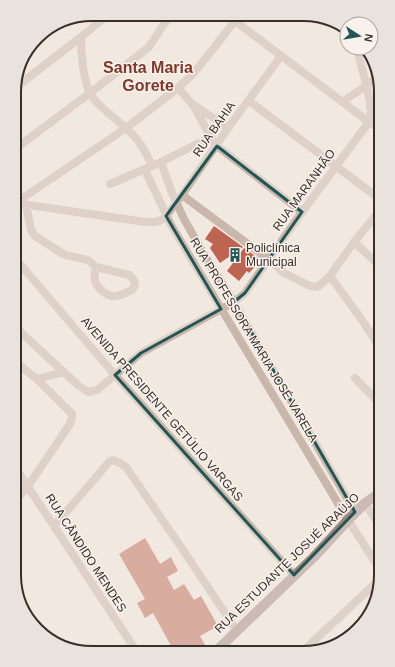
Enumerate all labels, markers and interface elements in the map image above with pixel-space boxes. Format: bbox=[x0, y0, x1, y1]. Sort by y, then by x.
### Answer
north arrow bbox=[339, 16, 379, 56]
text: N bbox=[362, 33, 375, 43]
district label: Santa Maria Gorete bbox=[103, 59, 193, 94]
street label: RUA BAHIA bbox=[190, 99, 238, 159]
street label: RUA MARANHÃO bbox=[270, 147, 338, 233]
street label: RUA PROFESSORA MARIA JOSÉ VARELA bbox=[187, 235, 322, 445]
place label: Policlínica Municipal bbox=[246, 241, 300, 269]
building icon: Policlínica Municipal bbox=[227, 247, 243, 263]
street label: AVENIDA PRESIDENTE GETÚLIO VARGAS bbox=[78, 313, 247, 504]
street label: RUA ESTUDANTE JOSUÉ ARAÚJO bbox=[211, 489, 362, 636]
street label: RUA CÂNDIDO MENDES bbox=[43, 491, 130, 615]

